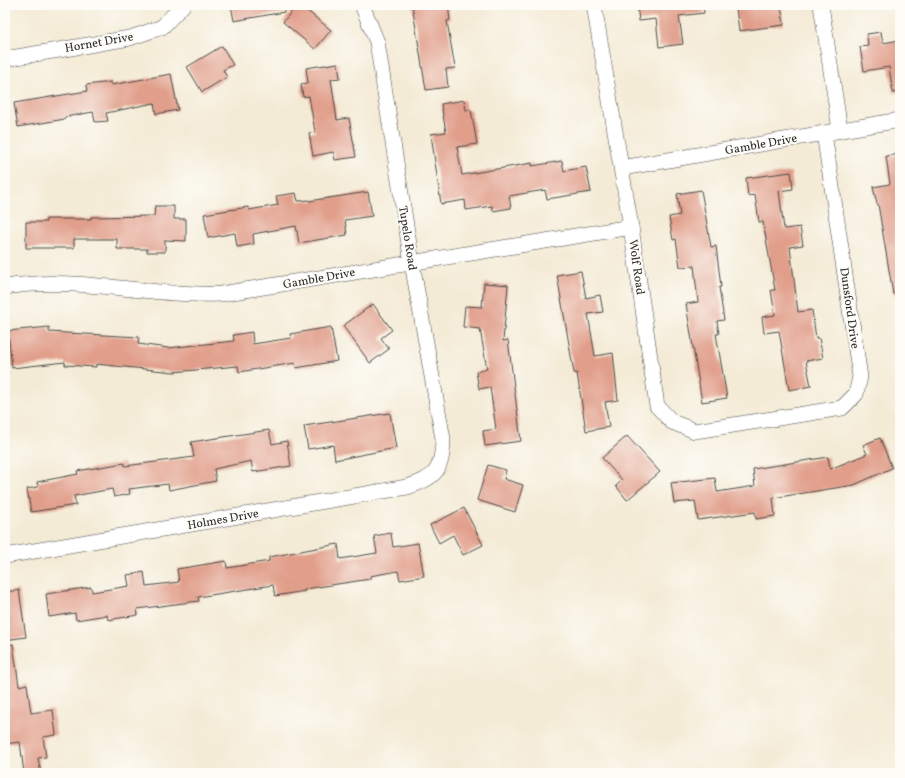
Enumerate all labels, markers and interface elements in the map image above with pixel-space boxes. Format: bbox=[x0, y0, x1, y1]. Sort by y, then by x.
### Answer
street label: Hornet Drive bbox=[64, 29, 135, 57]
street label: Gamble Drive bbox=[724, 131, 799, 159]
street label: Tupelo Road bbox=[394, 205, 420, 272]
street label: Wolf Road bbox=[624, 238, 648, 296]
street label: Gamble Drive bbox=[282, 265, 357, 293]
street label: Dunsford Drive bbox=[835, 267, 863, 350]
street label: Holmes Drive bbox=[186, 506, 260, 534]

